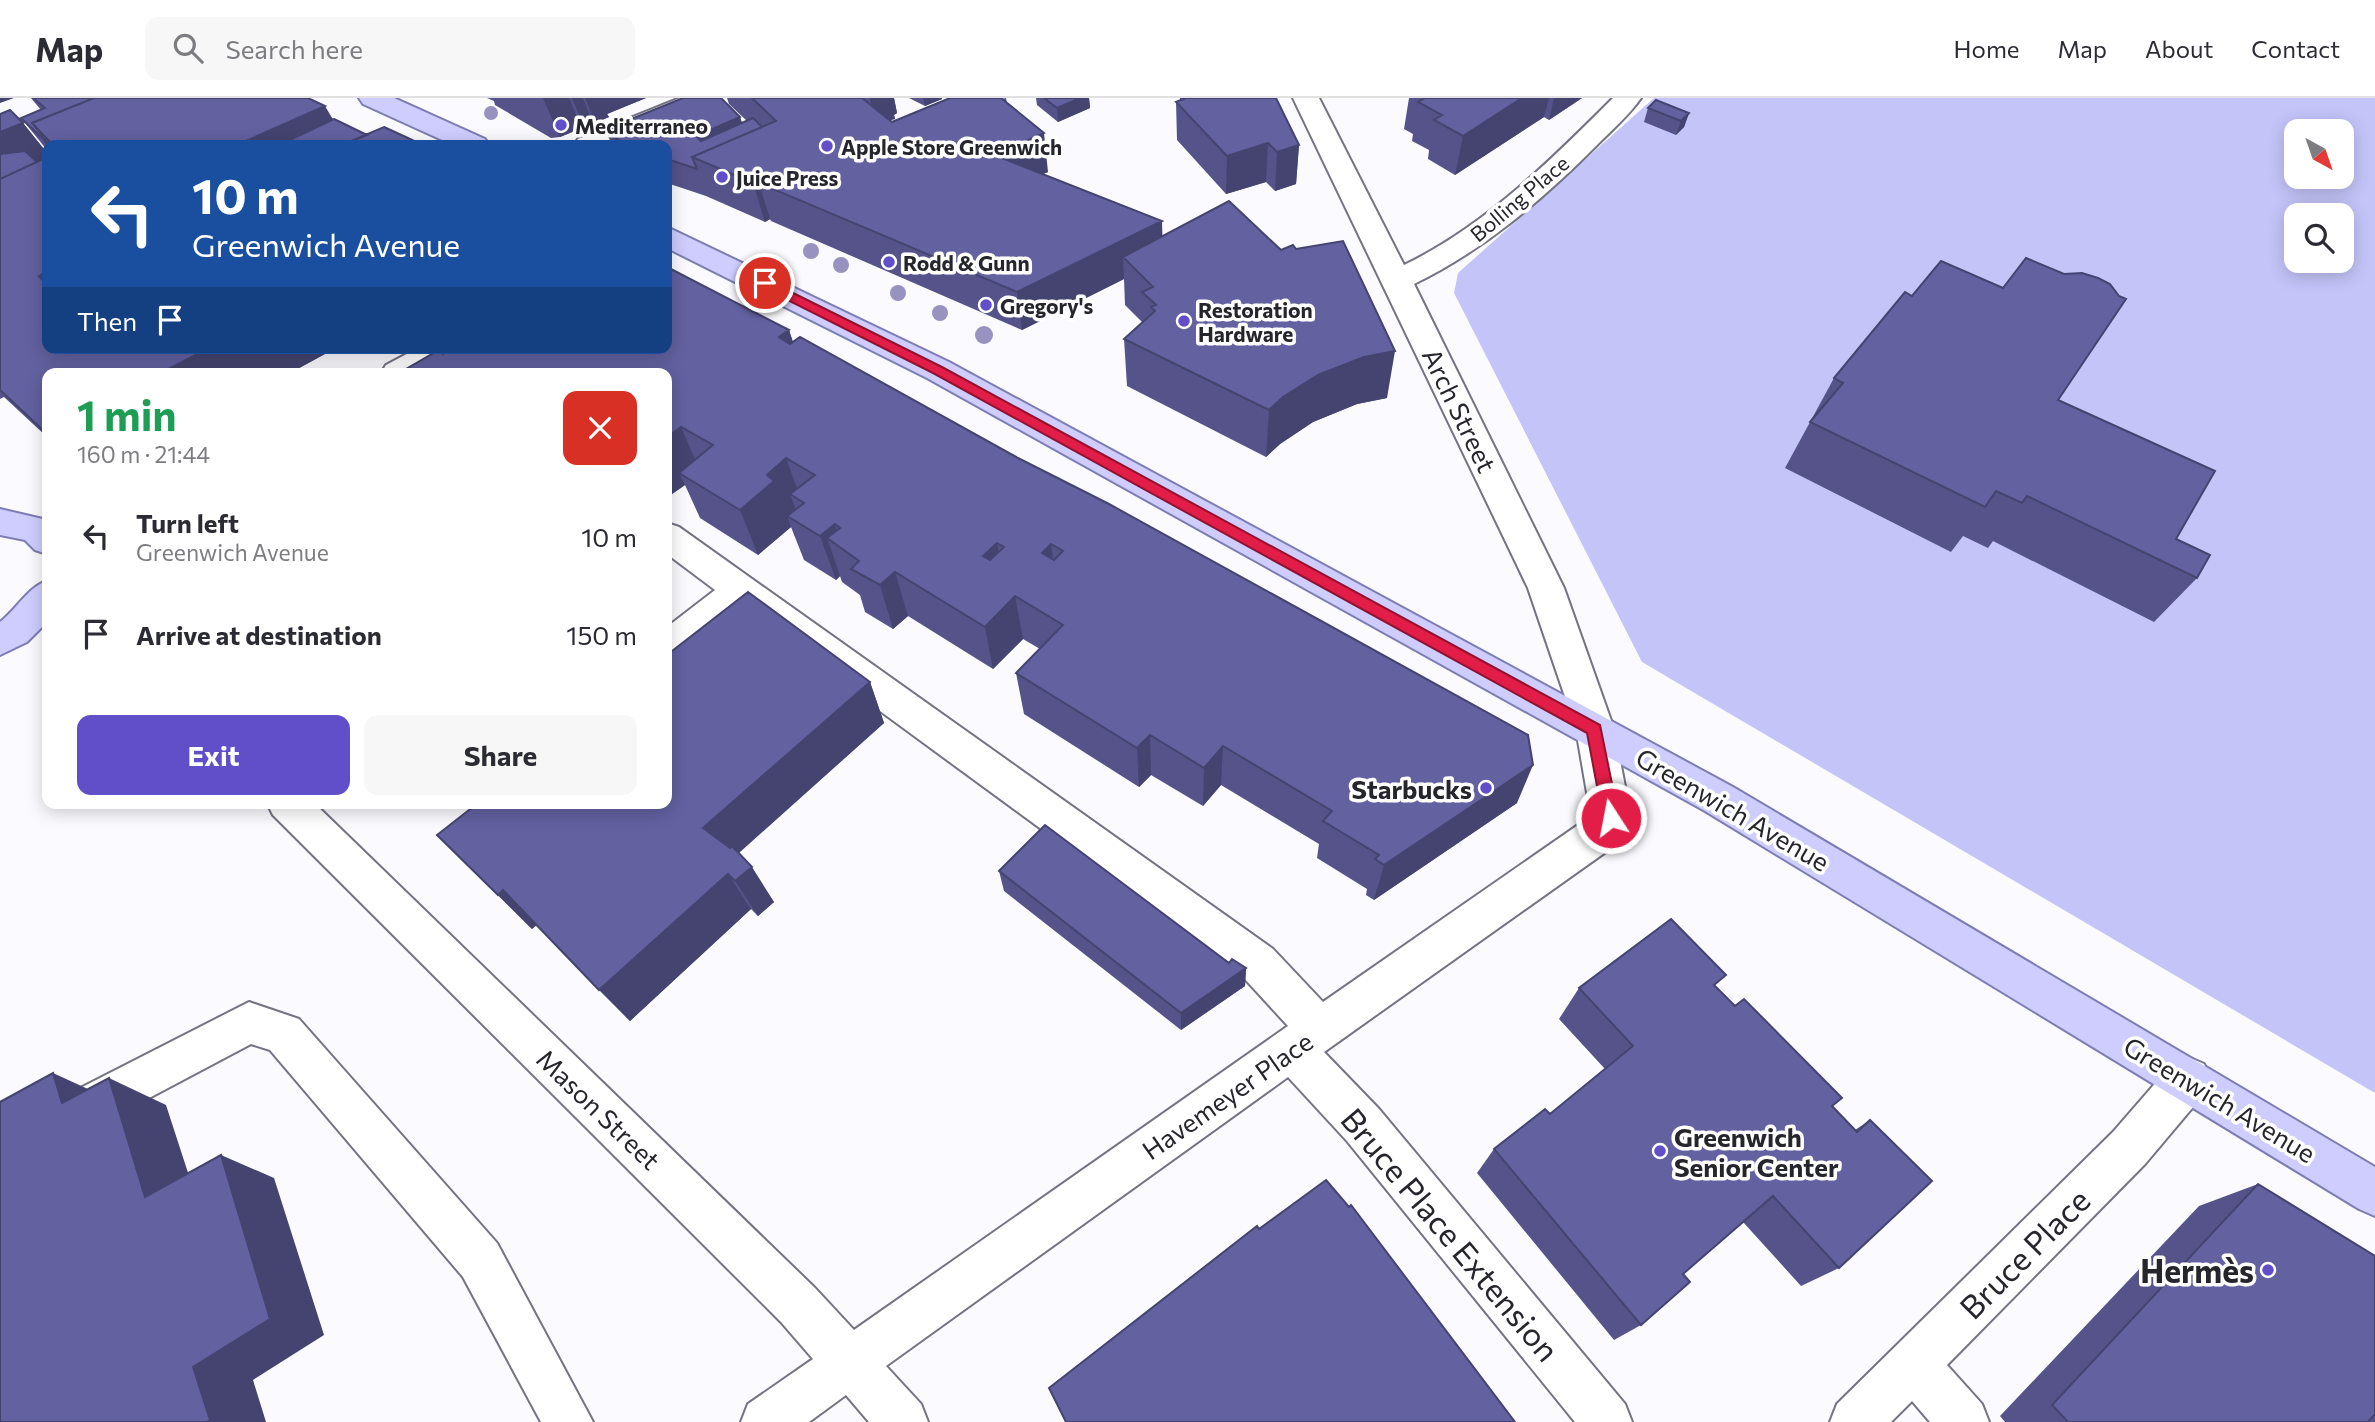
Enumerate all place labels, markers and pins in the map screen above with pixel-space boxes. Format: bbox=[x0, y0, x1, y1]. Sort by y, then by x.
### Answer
place label: Mediterraneo bbox=[575, 113, 708, 138]
marker: Mediterraneo bbox=[553, 117, 569, 133]
place label: Apple Store Greenwich bbox=[841, 134, 1062, 159]
marker: Apple Store Greenwich bbox=[819, 138, 835, 154]
place label: Juice Press bbox=[736, 165, 839, 190]
marker: Juice Press bbox=[714, 169, 730, 185]
place label: Rodd & Gunn bbox=[903, 250, 1030, 275]
pin bbox=[735, 253, 795, 313]
marker: Rodd & Gunn bbox=[881, 254, 897, 270]
place label: Gregory's bbox=[1000, 293, 1094, 318]
marker: Gregory's bbox=[978, 297, 994, 313]
place label: Restoration Hardware bbox=[1198, 297, 1313, 346]
marker: Restoration Hardware bbox=[1176, 313, 1192, 329]
place label: Starbucks bbox=[1351, 773, 1472, 804]
marker: Starbucks bbox=[1478, 780, 1494, 796]
place label: Greenwich Senior Center bbox=[1674, 1121, 1839, 1182]
marker: Greenwich Senior Center bbox=[1652, 1143, 1668, 1159]
place label: Hermès bbox=[2140, 1250, 2254, 1290]
marker: Hermès bbox=[2260, 1262, 2276, 1278]

